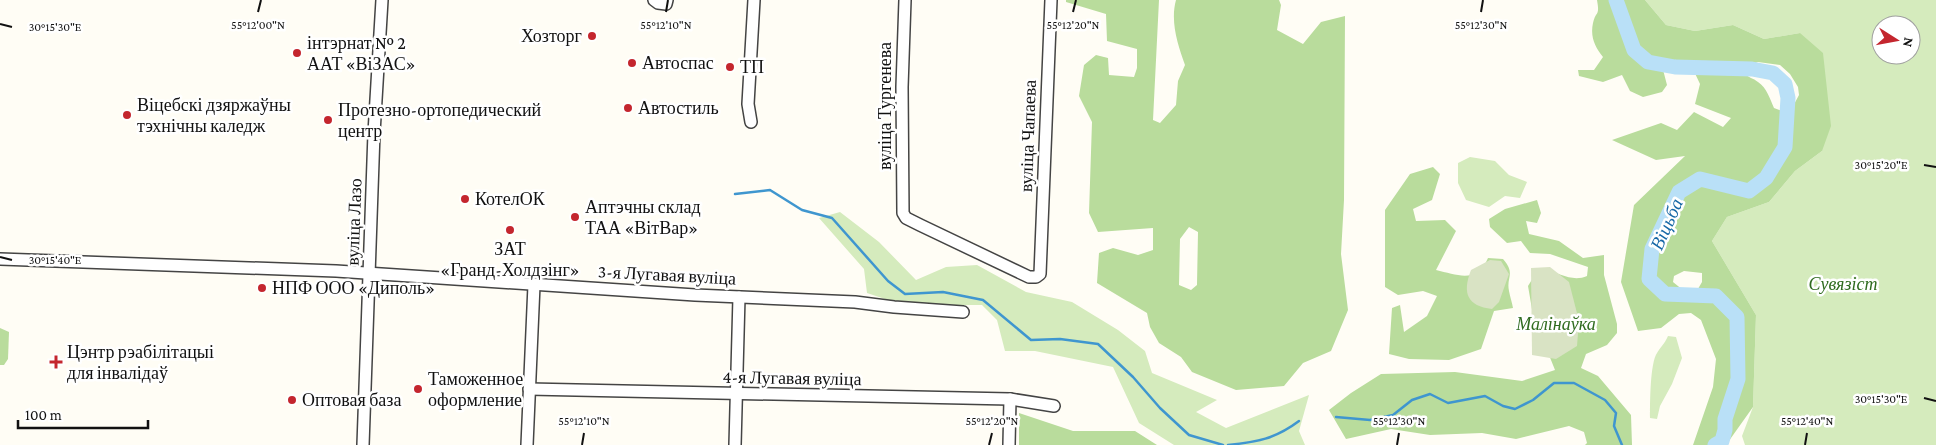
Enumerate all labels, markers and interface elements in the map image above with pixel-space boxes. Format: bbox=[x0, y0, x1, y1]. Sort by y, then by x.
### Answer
north arrow bbox=[1871, 15, 1921, 65]
text: 55°12'00"N bbox=[231, 18, 285, 32]
text: 55°12'10"N bbox=[640, 18, 692, 32]
text: 55°12'20"N bbox=[1047, 18, 1100, 32]
text: 55°12'30"N bbox=[1455, 18, 1507, 32]
text: 30°15'30"E bbox=[29, 20, 82, 34]
place label: Хозторг bbox=[521, 26, 582, 46]
marker: Хозторг bbox=[586, 30, 598, 42]
place label: інтэрнат № 2 ААТ «ВіЗАС» bbox=[307, 33, 416, 74]
text: N bbox=[1900, 36, 1918, 49]
street label: вуліца Тургенева bbox=[875, 42, 895, 170]
marker: інтэрнат № 2 ААТ «ВіЗАС» bbox=[291, 47, 303, 59]
place label: Автоспас bbox=[642, 53, 714, 73]
marker: Автоспас bbox=[626, 57, 638, 69]
place label: ТП bbox=[740, 57, 764, 77]
marker: ТП bbox=[724, 61, 736, 73]
street label: вуліца Чапаева bbox=[1016, 79, 1040, 193]
place label: Віцебскі дзяржаўны тэхнічны каледж bbox=[137, 95, 291, 136]
place label: Автостиль bbox=[638, 98, 719, 118]
place label: Протезно-ортопедический центр bbox=[338, 100, 542, 141]
marker: Автостиль bbox=[622, 102, 634, 114]
marker: Віцебскі дзяржаўны тэхнічны каледж bbox=[121, 109, 133, 121]
marker: Протезно-ортопедический центр bbox=[322, 114, 334, 126]
text: 30°15'20"E bbox=[1855, 158, 1908, 172]
street label: вуліца Лазо bbox=[342, 178, 366, 266]
place label: КотелОК bbox=[475, 189, 546, 209]
marker: КотелОК bbox=[459, 193, 471, 205]
water label: Віцьба bbox=[1646, 195, 1687, 253]
place label: Аптэчны склад ТАА «ВітВар» bbox=[585, 197, 701, 238]
marker: Аптэчны склад ТАА «ВітВар» bbox=[569, 211, 581, 223]
marker: ЗАТ «Гранд-Холдзінг» bbox=[504, 224, 516, 236]
place label: ЗАТ «Гранд-Холдзінг» bbox=[440, 239, 580, 280]
text: 30°15'40"E bbox=[29, 253, 82, 267]
street label: 3-я Лугавая вуліца bbox=[597, 261, 737, 289]
park label: Сувязіст bbox=[1809, 274, 1877, 294]
place label: НПФ ООО «Диполь» bbox=[272, 278, 435, 298]
marker: НПФ ООО «Диполь» bbox=[256, 282, 268, 294]
park label: Малінаўка bbox=[1515, 314, 1596, 334]
place label: Цэнтр рэабілітацыі для інвалідаў bbox=[67, 342, 214, 383]
marker: Цэнтр рэабілітацыі для інвалідаў bbox=[49, 355, 63, 369]
street label: 4-я Лугавая вуліца bbox=[722, 367, 862, 389]
place label: Таможенное оформление bbox=[428, 369, 523, 410]
marker: Таможенное оформление bbox=[412, 383, 424, 395]
place label: Оптовая база bbox=[302, 390, 401, 410]
text: 30°15'30"E bbox=[1855, 392, 1908, 406]
marker: Оптовая база bbox=[286, 394, 298, 406]
scale bar bbox=[18, 398, 148, 430]
text: 100 m bbox=[25, 407, 62, 423]
text: 55°12'10"N bbox=[558, 414, 610, 428]
text: 55°12'20"N bbox=[966, 414, 1019, 428]
text: 55°12'30"N bbox=[1373, 414, 1425, 428]
text: 55°12'40"N bbox=[1781, 414, 1833, 428]

